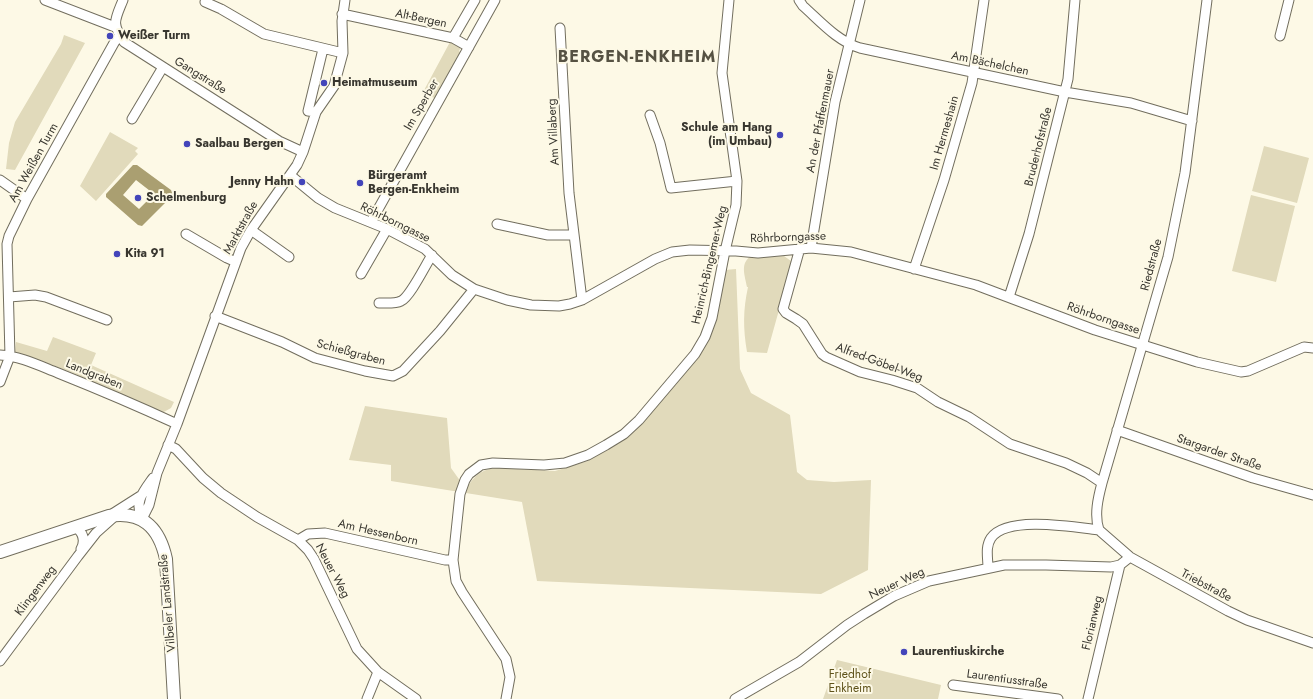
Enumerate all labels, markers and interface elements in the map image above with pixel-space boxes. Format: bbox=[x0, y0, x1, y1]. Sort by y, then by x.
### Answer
street label: Alt-Bergen bbox=[394, 7, 448, 31]
place label: Weißer Turm bbox=[118, 29, 190, 43]
marker: Weißer Turm bbox=[105, 31, 115, 41]
district label: BERGEN-ENKHEIM bbox=[558, 48, 716, 68]
street label: Am Bächelchen bbox=[950, 49, 1030, 79]
street label: Gangstraße bbox=[171, 54, 229, 98]
street label: An der Pfaffenmauer bbox=[804, 68, 838, 174]
place label: Heimatmuseum bbox=[332, 76, 418, 90]
street label: Im Sperber bbox=[402, 77, 442, 133]
marker: Heimatmuseum bbox=[319, 78, 329, 88]
street label: Im Hermeshain bbox=[928, 94, 962, 172]
street label: Am Villaberg bbox=[545, 98, 563, 166]
street label: Bruderhofstraße bbox=[1022, 106, 1056, 188]
street label: Am Weißen Turm bbox=[6, 121, 62, 205]
place label: Schule am Hang (im Umbau) bbox=[681, 121, 772, 149]
marker: Schule am Hang (im Umbau) bbox=[775, 130, 785, 140]
place label: Saalbau Bergen bbox=[195, 137, 284, 151]
marker: Saalbau Bergen bbox=[182, 139, 192, 149]
place label: Bürgeramt Bergen-Enkheim bbox=[368, 169, 459, 197]
place label: Jenny Hahn bbox=[230, 175, 294, 189]
marker: Jenny Hahn bbox=[297, 177, 307, 187]
marker: Bürgeramt Bergen-Enkheim bbox=[355, 178, 365, 188]
place label: Schelmenburg bbox=[146, 191, 226, 205]
marker: Schelmenburg bbox=[133, 193, 143, 203]
street label: Marktstraße bbox=[221, 199, 261, 257]
street label: Röhrborngasse bbox=[358, 200, 432, 246]
street label: Heinrich-Bingemer-Weg bbox=[689, 204, 731, 326]
street label: Röhrborngasse bbox=[750, 229, 826, 247]
street label: Riedstraße bbox=[1138, 237, 1166, 293]
place label: Kita 91 bbox=[125, 247, 165, 261]
marker: Kita 91 bbox=[112, 249, 122, 259]
street label: Röhrborngasse bbox=[1065, 300, 1141, 338]
street label: Schießgraben bbox=[315, 337, 387, 369]
street label: Alfred-Göbel-Weg bbox=[833, 341, 925, 385]
street label: Landgraben bbox=[63, 357, 125, 393]
street label: Stargarder Straße bbox=[1175, 432, 1263, 474]
street label: Am Hessenborn bbox=[337, 517, 419, 549]
street label: Neuer Weg bbox=[312, 541, 352, 601]
street label: Vilbeler Landstraße bbox=[157, 553, 179, 653]
street label: Klingenweg bbox=[12, 563, 60, 619]
street label: Neuer Weg bbox=[867, 565, 927, 603]
street label: Triebstraße bbox=[1178, 567, 1234, 605]
street label: Florianweg bbox=[1080, 594, 1106, 652]
place label: Laurentiuskirche bbox=[912, 645, 1004, 659]
marker: Laurentiuskirche bbox=[899, 647, 909, 657]
street label: Laurentiusstraße bbox=[966, 667, 1048, 693]
park label: Friedhof Enkheim bbox=[828, 668, 872, 696]

